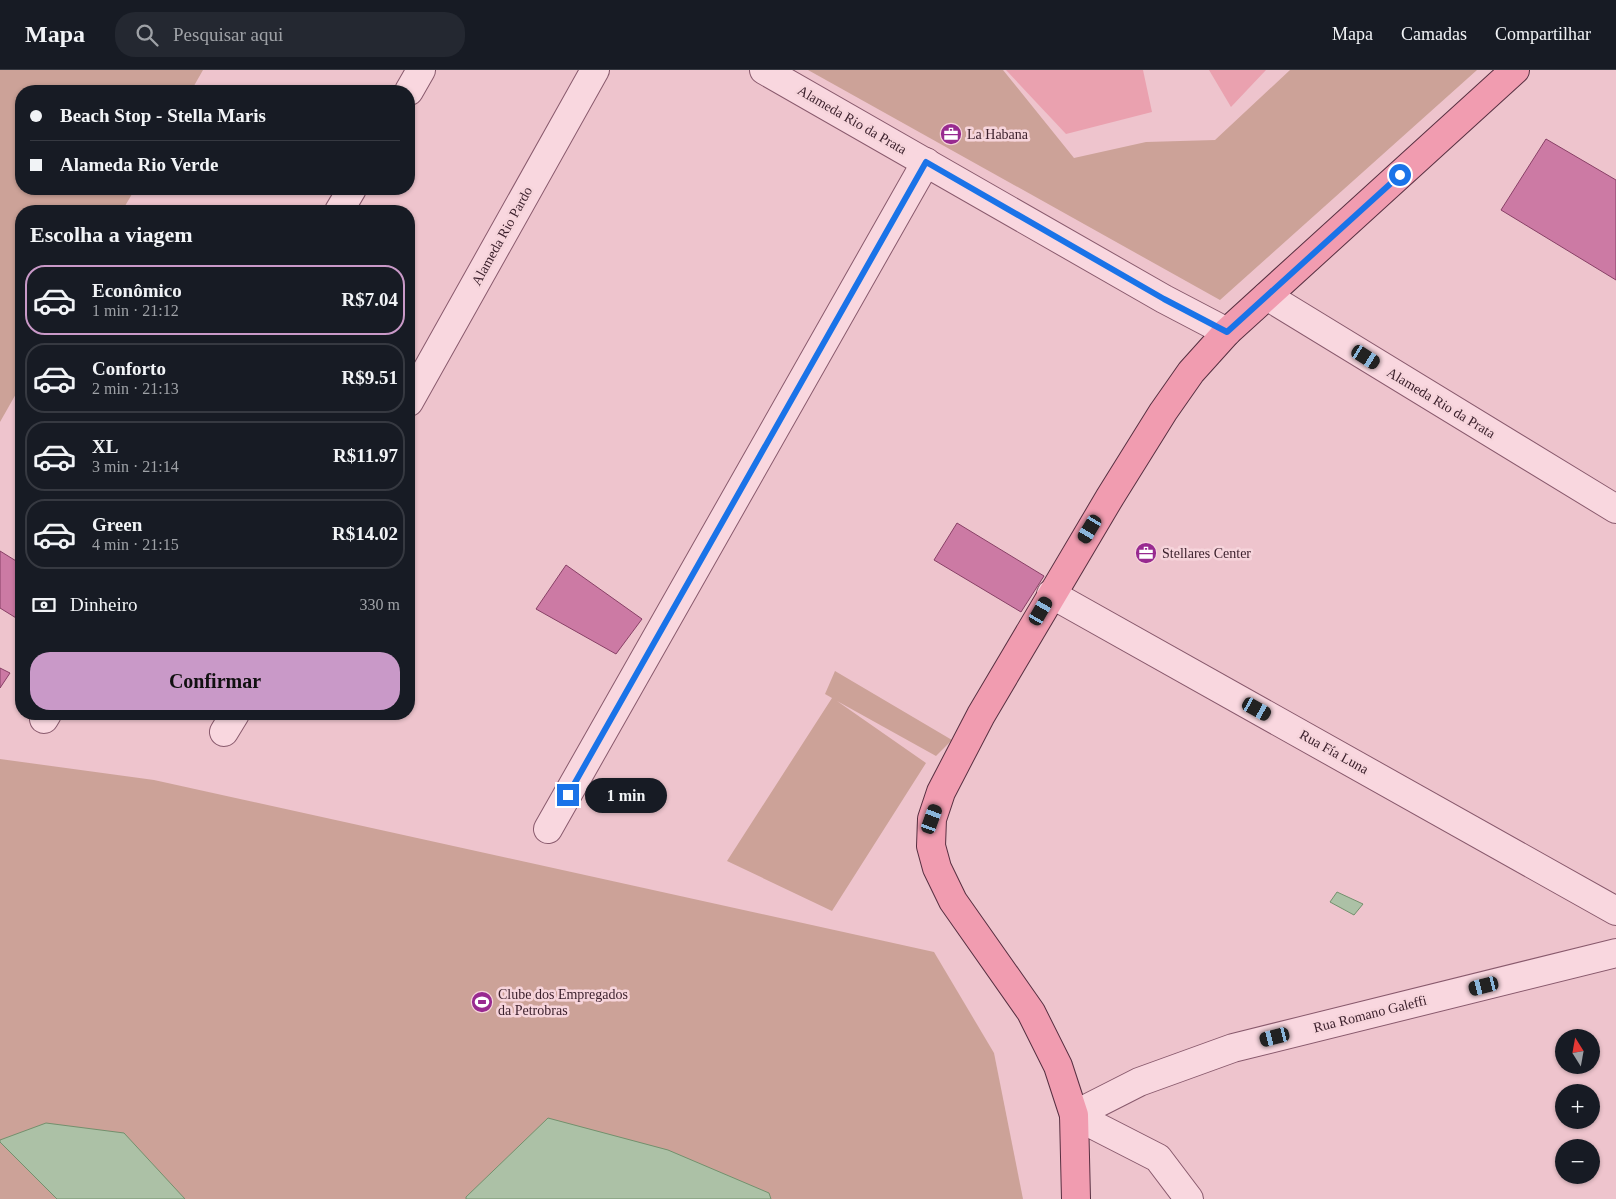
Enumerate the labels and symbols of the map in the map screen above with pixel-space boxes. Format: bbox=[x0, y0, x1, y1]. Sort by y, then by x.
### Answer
street label: Alameda Rio da Prata bbox=[795, 83, 910, 158]
office icon: La Habana bbox=[939, 122, 963, 146]
place label: La Habana bbox=[967, 127, 1029, 142]
route start bbox=[1389, 164, 1411, 186]
street label: Alameda Rio Pardo bbox=[469, 184, 535, 288]
car bbox=[1349, 343, 1382, 371]
street label: Alameda Rio da Prata bbox=[1384, 365, 1498, 442]
car bbox=[1075, 512, 1104, 546]
office icon: Stellares Center bbox=[1134, 541, 1158, 565]
place label: Stellares Center bbox=[1162, 546, 1251, 561]
car bbox=[1027, 594, 1054, 628]
car bbox=[1240, 695, 1273, 723]
street label: Rua Fía Luna bbox=[1297, 727, 1372, 777]
callout: 1 min bbox=[586, 778, 668, 812]
route end bbox=[557, 784, 579, 806]
car bbox=[919, 802, 944, 836]
car bbox=[1467, 975, 1500, 997]
place label: Clube dos Empregados da Petrobras bbox=[498, 987, 628, 1018]
sports icon: Clube dos Empregados da Petrobras bbox=[470, 990, 494, 1014]
street label: Rua Romano Galeffi bbox=[1312, 993, 1428, 1035]
car bbox=[1258, 1026, 1291, 1048]
north arrow bbox=[1555, 1029, 1600, 1074]

